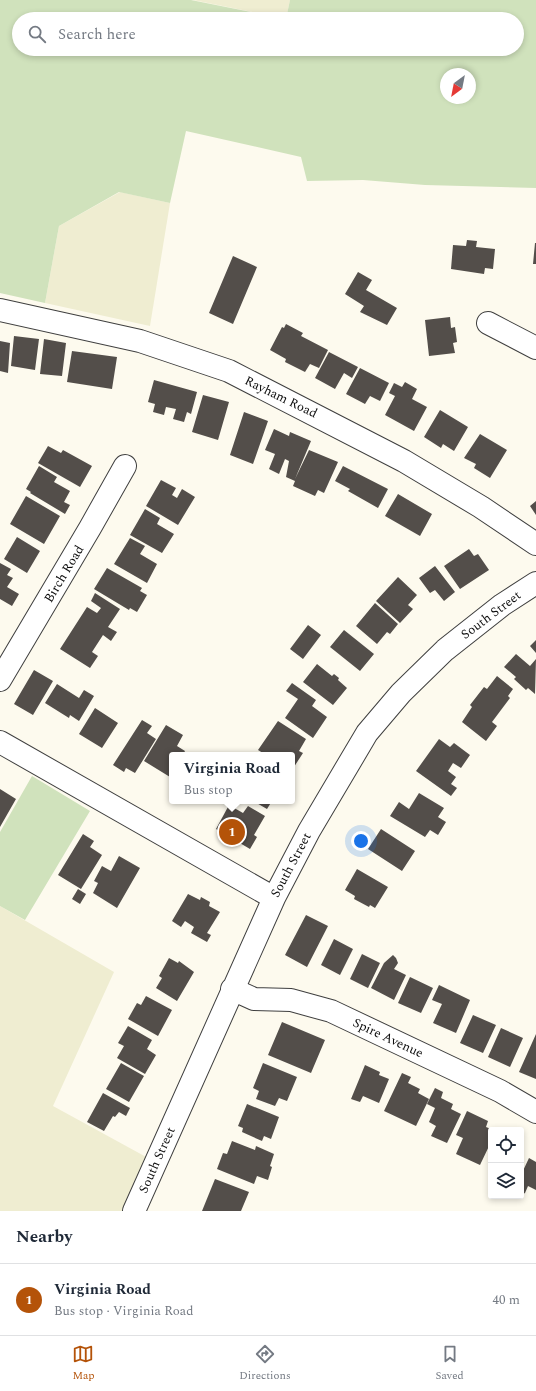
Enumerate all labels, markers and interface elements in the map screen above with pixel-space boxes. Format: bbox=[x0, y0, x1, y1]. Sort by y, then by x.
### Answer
search box bbox=[12, 12, 524, 56]
icon: search bbox=[26, 23, 48, 45]
text: Search here bbox=[58, 23, 136, 46]
north arrow bbox=[440, 68, 476, 104]
street label: Rayham Road bbox=[241, 371, 321, 423]
street label: Birch Road bbox=[39, 541, 89, 607]
street label: South Street bbox=[457, 585, 526, 644]
popup bbox=[169, 752, 295, 804]
text: Virginia Road bbox=[184, 757, 280, 780]
text: Bus stop bbox=[184, 780, 233, 800]
pin: 1 bbox=[219, 817, 245, 847]
street label: South Street bbox=[266, 829, 317, 901]
your location bbox=[351, 831, 371, 851]
street label: Spire Avenue bbox=[349, 1013, 427, 1063]
street label: South Street bbox=[133, 1123, 181, 1197]
map controls bbox=[488, 1127, 524, 1199]
button: locate bbox=[488, 1127, 524, 1163]
button: layers bbox=[488, 1163, 524, 1199]
text: Nearby bbox=[16, 1224, 72, 1250]
text: Virginia Road bbox=[54, 1278, 151, 1301]
text: 1 bbox=[25, 1290, 33, 1310]
text: 40 m bbox=[493, 1290, 520, 1310]
text: Bus stop · Virginia Road bbox=[54, 1301, 193, 1321]
tab: Map bbox=[72, 1343, 95, 1384]
tab: Directions bbox=[239, 1343, 291, 1384]
tab: Saved bbox=[435, 1343, 464, 1384]

